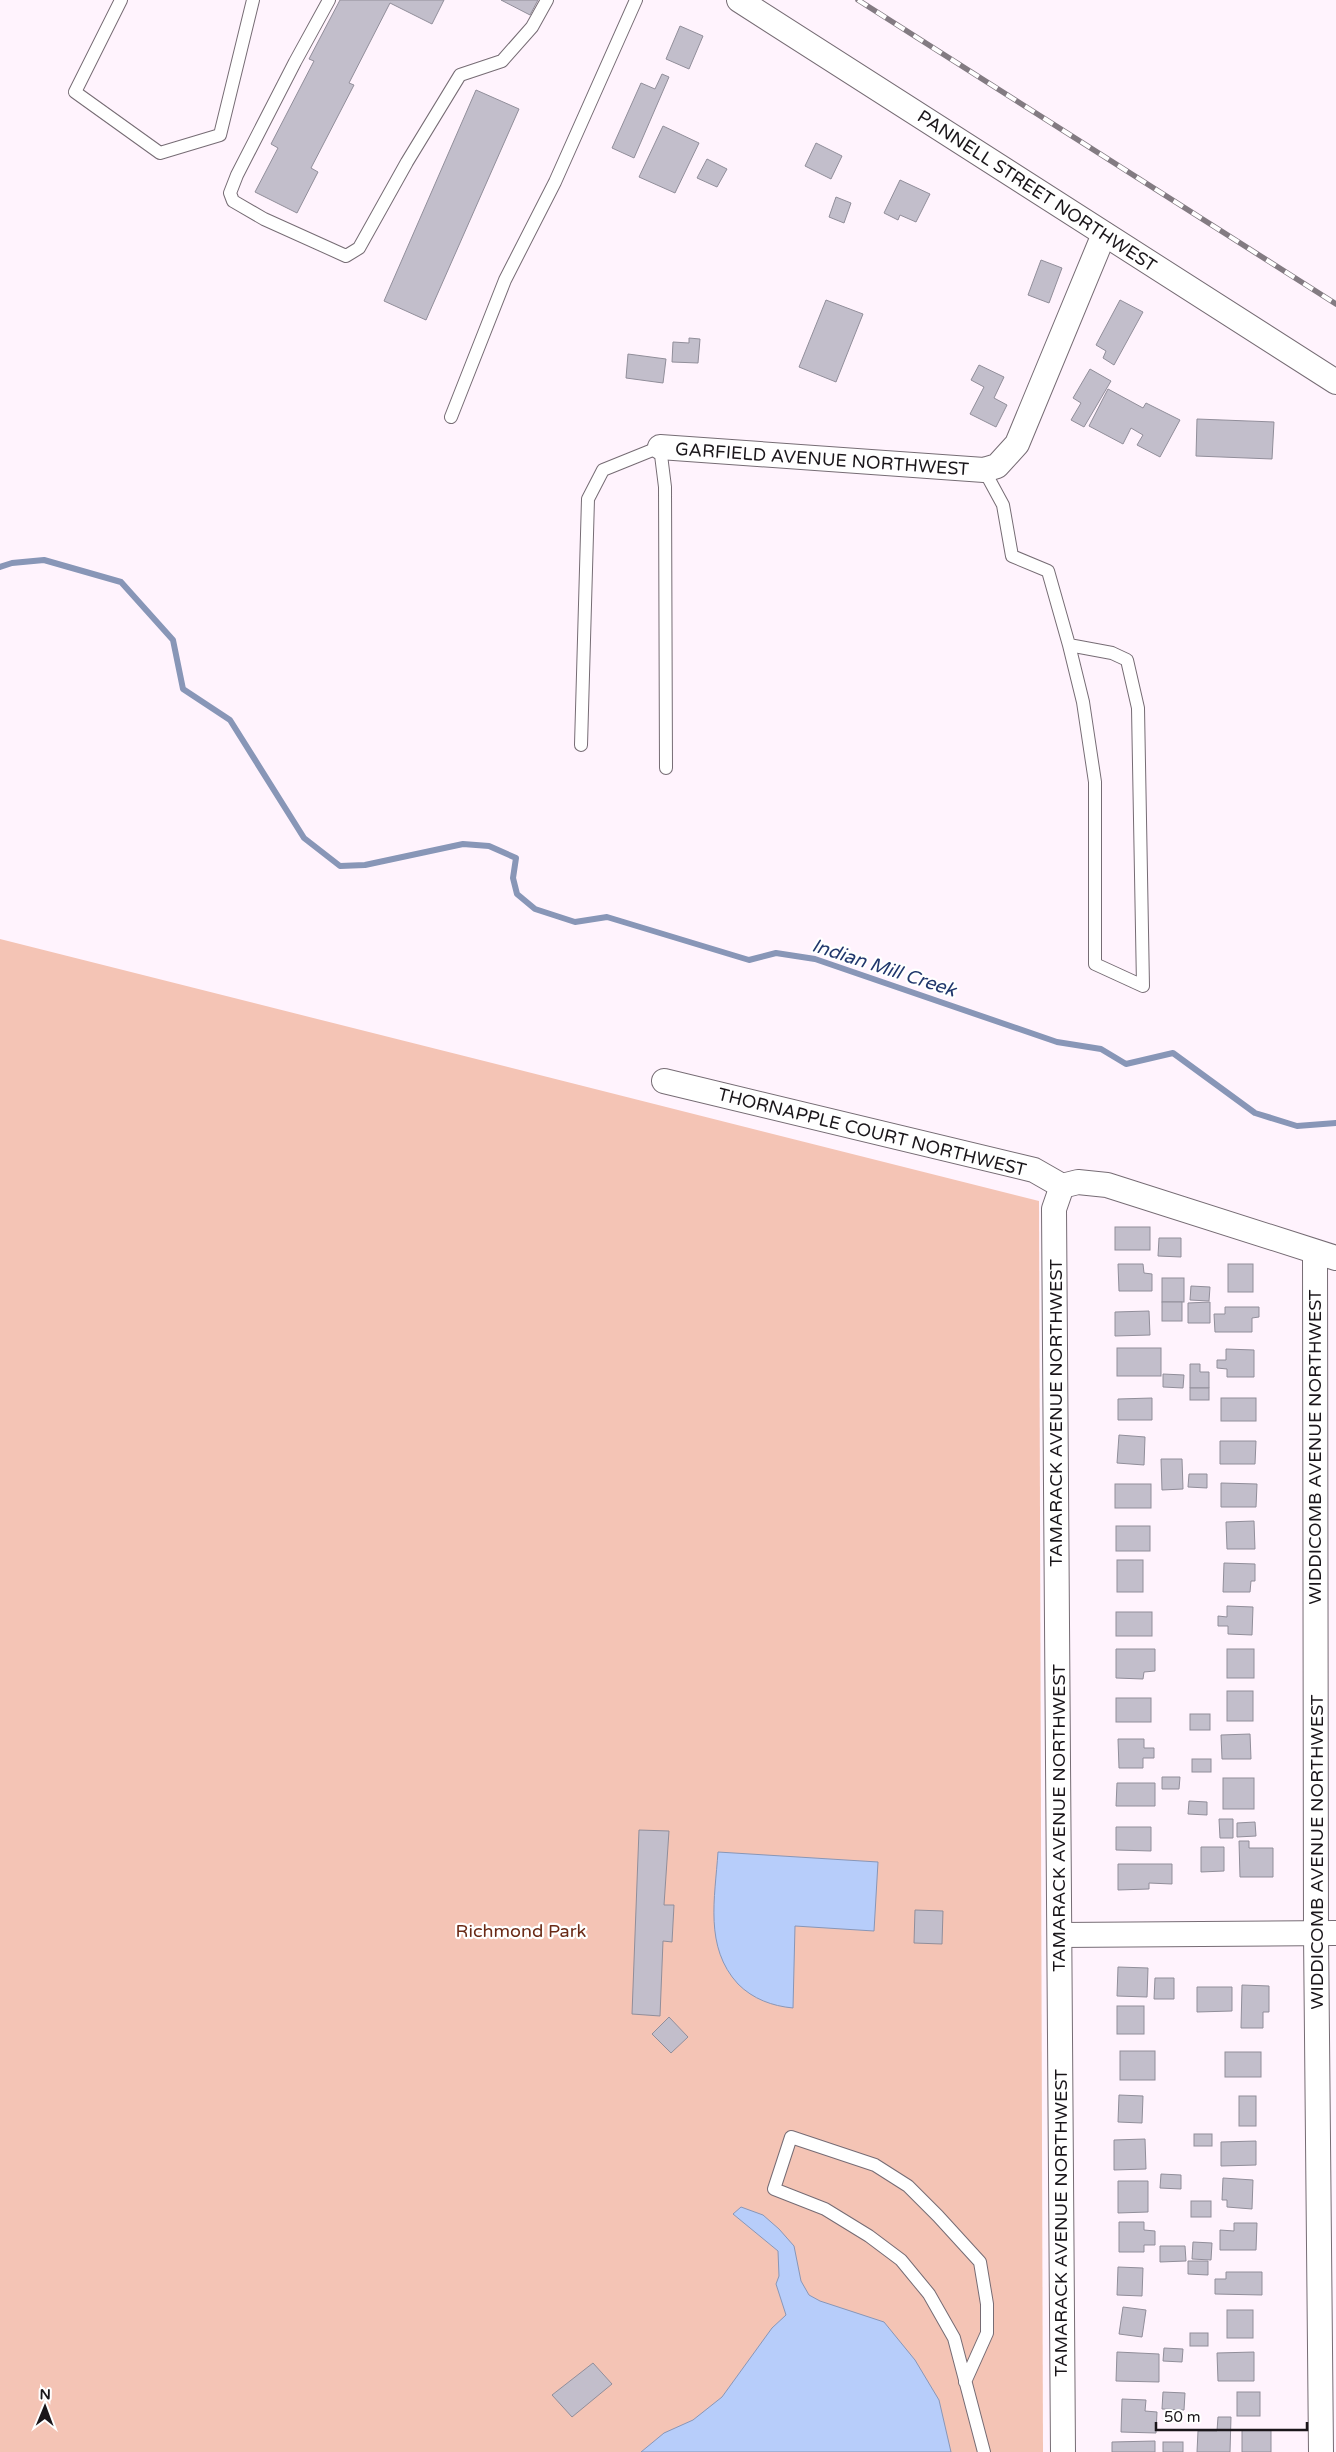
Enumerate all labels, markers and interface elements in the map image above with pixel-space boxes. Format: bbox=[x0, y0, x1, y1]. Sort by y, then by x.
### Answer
street label: PANNELL STREET NORTHWEST bbox=[913, 105, 1161, 277]
street label: GARFIELD AVENUE NORTHWEST bbox=[674, 438, 970, 480]
water label: Indian Mill Creek bbox=[809, 934, 960, 1002]
street label: THORNAPPLE COURT NORTHWEST bbox=[716, 1083, 1028, 1181]
street label: TAMARACK AVENUE NORTHWEST bbox=[1045, 1259, 1067, 1567]
street label: WIDDICOMB AVENUE NORTHWEST bbox=[1304, 1289, 1326, 1605]
street label: TAMARACK AVENUE NORTHWEST bbox=[1048, 1664, 1070, 1972]
street label: WIDDICOMB AVENUE NORTHWEST bbox=[1306, 1694, 1328, 2010]
park label: Richmond Park bbox=[456, 1920, 587, 1942]
street label: TAMARACK AVENUE NORTHWEST bbox=[1050, 2069, 1072, 2377]
north arrow bbox=[20, 2382, 70, 2432]
text: N bbox=[39, 2386, 51, 2403]
scale bar bbox=[1156, 2400, 1307, 2432]
text: 50 m bbox=[1164, 2408, 1201, 2426]

